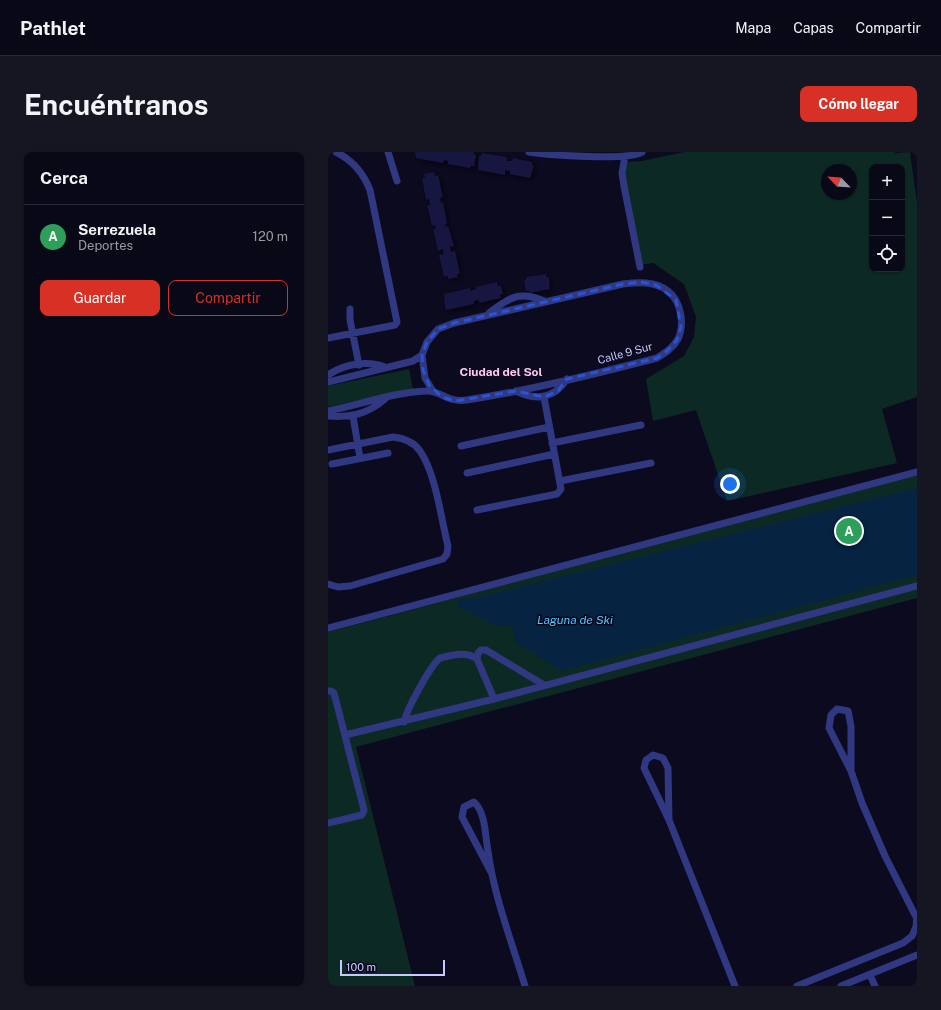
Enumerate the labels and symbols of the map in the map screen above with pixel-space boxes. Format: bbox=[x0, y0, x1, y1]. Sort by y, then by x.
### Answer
north arrow bbox=[821, 164, 857, 200]
street label: Calle 9 Sur bbox=[596, 340, 654, 366]
district label: Ciudad del Sol bbox=[460, 365, 543, 379]
your location bbox=[720, 474, 740, 494]
pin: A bbox=[836, 516, 862, 546]
water label: Laguna de Ski bbox=[537, 613, 613, 627]
scale bar bbox=[340, 958, 445, 977]

